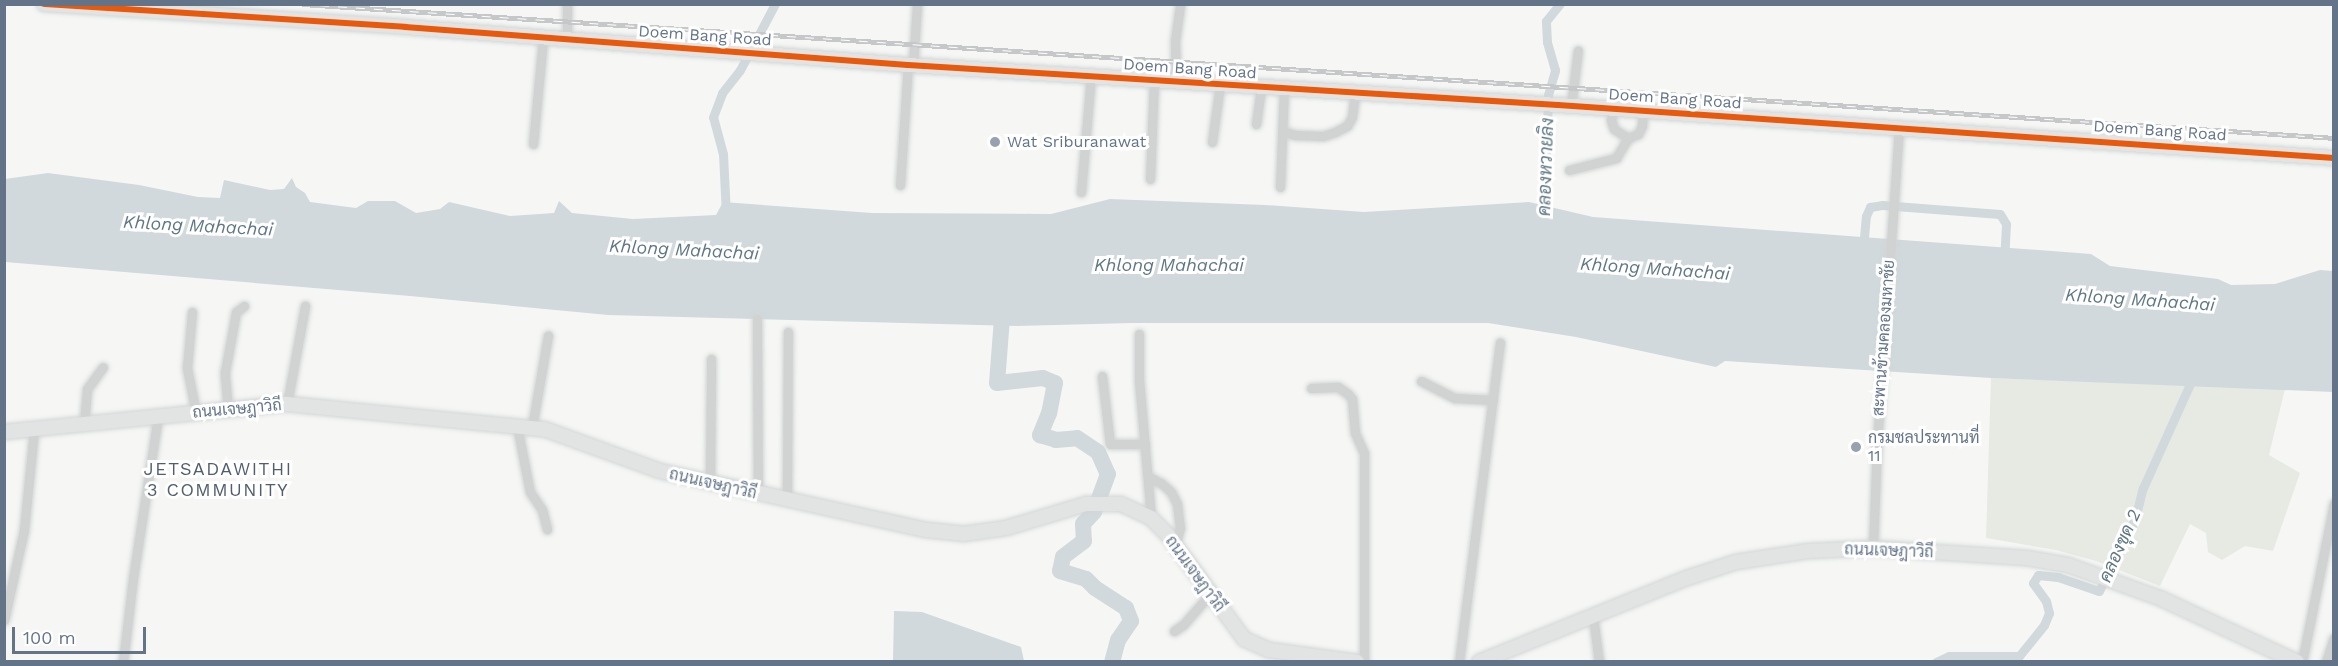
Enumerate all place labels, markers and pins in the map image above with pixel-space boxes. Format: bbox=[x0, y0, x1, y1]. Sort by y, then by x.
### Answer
place label: Wat Sriburanawat bbox=[1007, 132, 1146, 152]
marker: Wat Sriburanawat bbox=[988, 135, 1002, 149]
place label: กรมชลประทานที่ 11 bbox=[1868, 428, 1980, 466]
marker: กรมชลประทานที่ 11 bbox=[1849, 440, 1863, 454]

